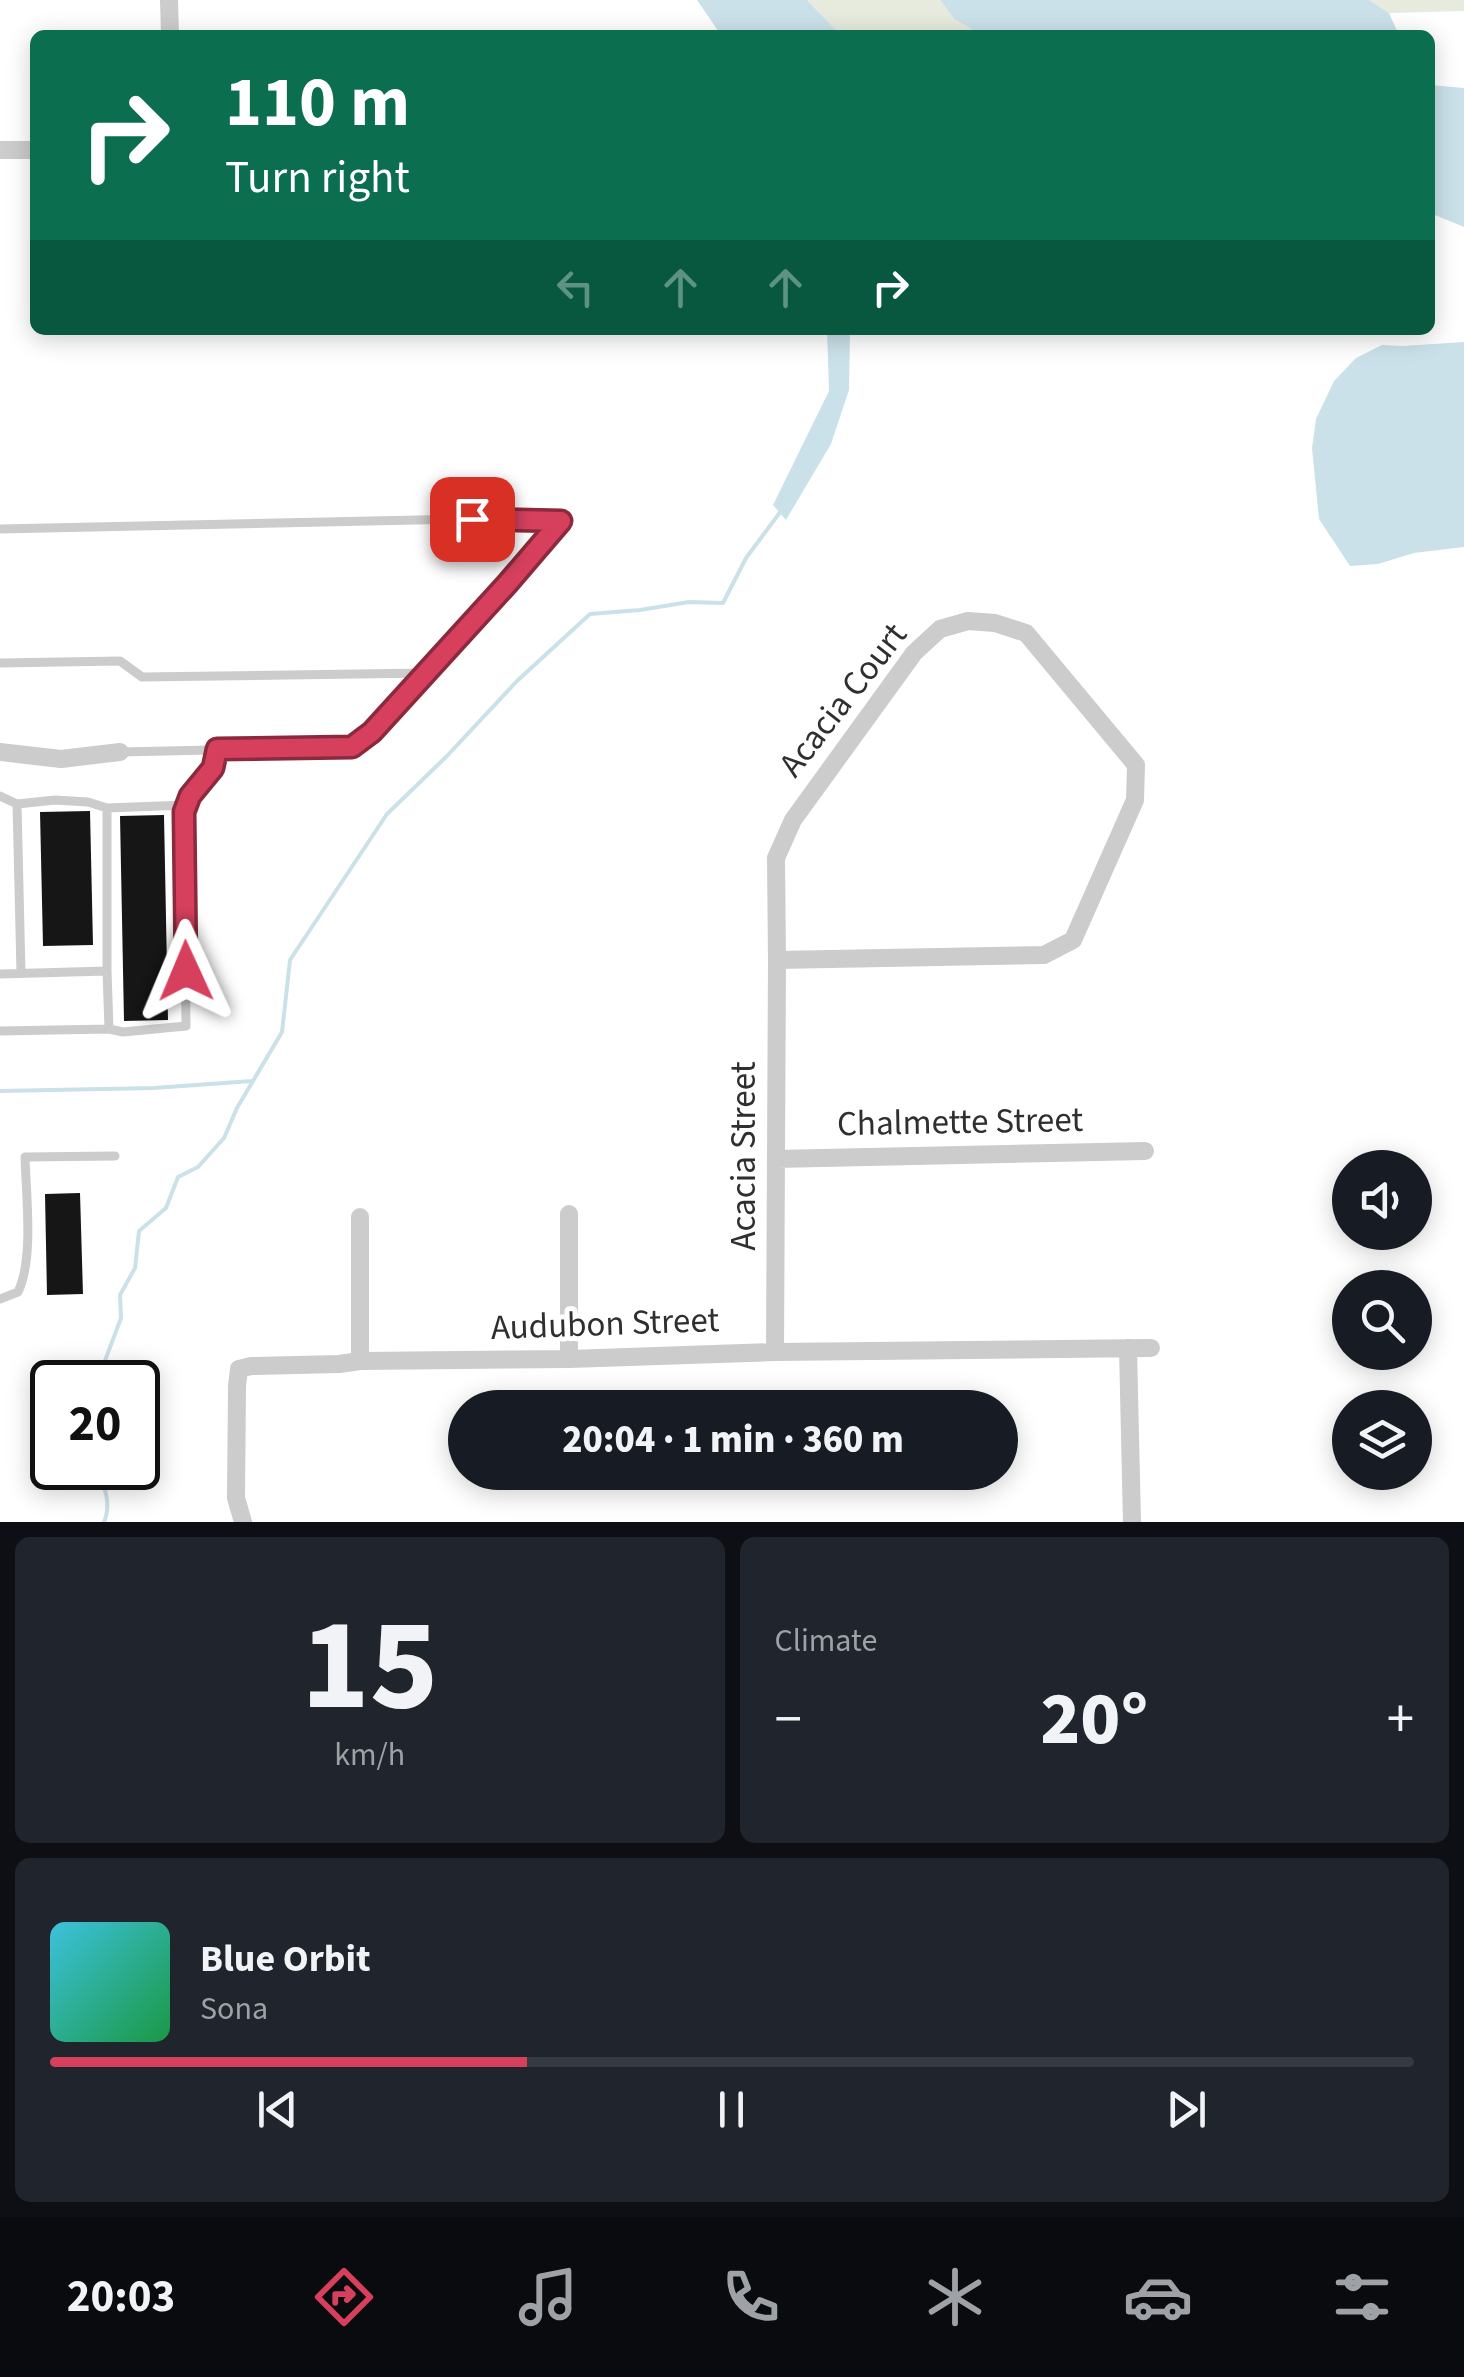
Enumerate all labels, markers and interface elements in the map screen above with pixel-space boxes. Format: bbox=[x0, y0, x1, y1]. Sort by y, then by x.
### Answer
text: 110 m bbox=[225, 53, 410, 153]
icon: right bbox=[60, 70, 190, 200]
text: Turn right bbox=[225, 146, 410, 210]
icon: left bbox=[548, 260, 603, 315]
icon: ahead bbox=[653, 260, 708, 315]
icon: ahead bbox=[758, 260, 813, 315]
icon: right bbox=[863, 260, 918, 315]
pin bbox=[430, 477, 515, 562]
icon: arrive bbox=[445, 492, 500, 547]
street label: Acacia Court bbox=[767, 612, 919, 788]
position arrow bbox=[134, 919, 238, 1023]
street label: Acacia Street bbox=[719, 1061, 769, 1251]
street label: Chalmette Street bbox=[837, 1095, 1084, 1149]
map controls bbox=[1332, 1150, 1432, 1490]
button: sound bbox=[1332, 1150, 1432, 1250]
button: search bbox=[1332, 1270, 1432, 1370]
street label: Audubon Street bbox=[490, 1295, 720, 1353]
speed limit sign: 20 bbox=[30, 1360, 160, 1490]
button: layers bbox=[1332, 1390, 1432, 1490]
text: 20:04 · 1 min · 360 m bbox=[562, 1413, 904, 1467]
text: 15 bbox=[301, 1574, 438, 1759]
text: Climate bbox=[775, 1618, 877, 1664]
text: 20° bbox=[1040, 1666, 1148, 1773]
text: − bbox=[775, 1681, 802, 1759]
text: + bbox=[1387, 1681, 1414, 1759]
text: km/h bbox=[334, 1732, 405, 1778]
text: Blue Orbit bbox=[200, 1932, 371, 1986]
text: Sona bbox=[200, 1986, 268, 2032]
icon: previous bbox=[250, 2082, 305, 2137]
icon: pause bbox=[704, 2082, 759, 2137]
icon: next bbox=[1159, 2082, 1214, 2137]
icon: directions bbox=[309, 2262, 379, 2332]
icon: music bbox=[513, 2262, 583, 2332]
icon: phone bbox=[716, 2262, 786, 2332]
icon: climate bbox=[920, 2262, 990, 2332]
icon: car bbox=[1123, 2262, 1193, 2332]
icon: filters bbox=[1327, 2262, 1397, 2332]
text: 20:03 bbox=[67, 2265, 175, 2329]

